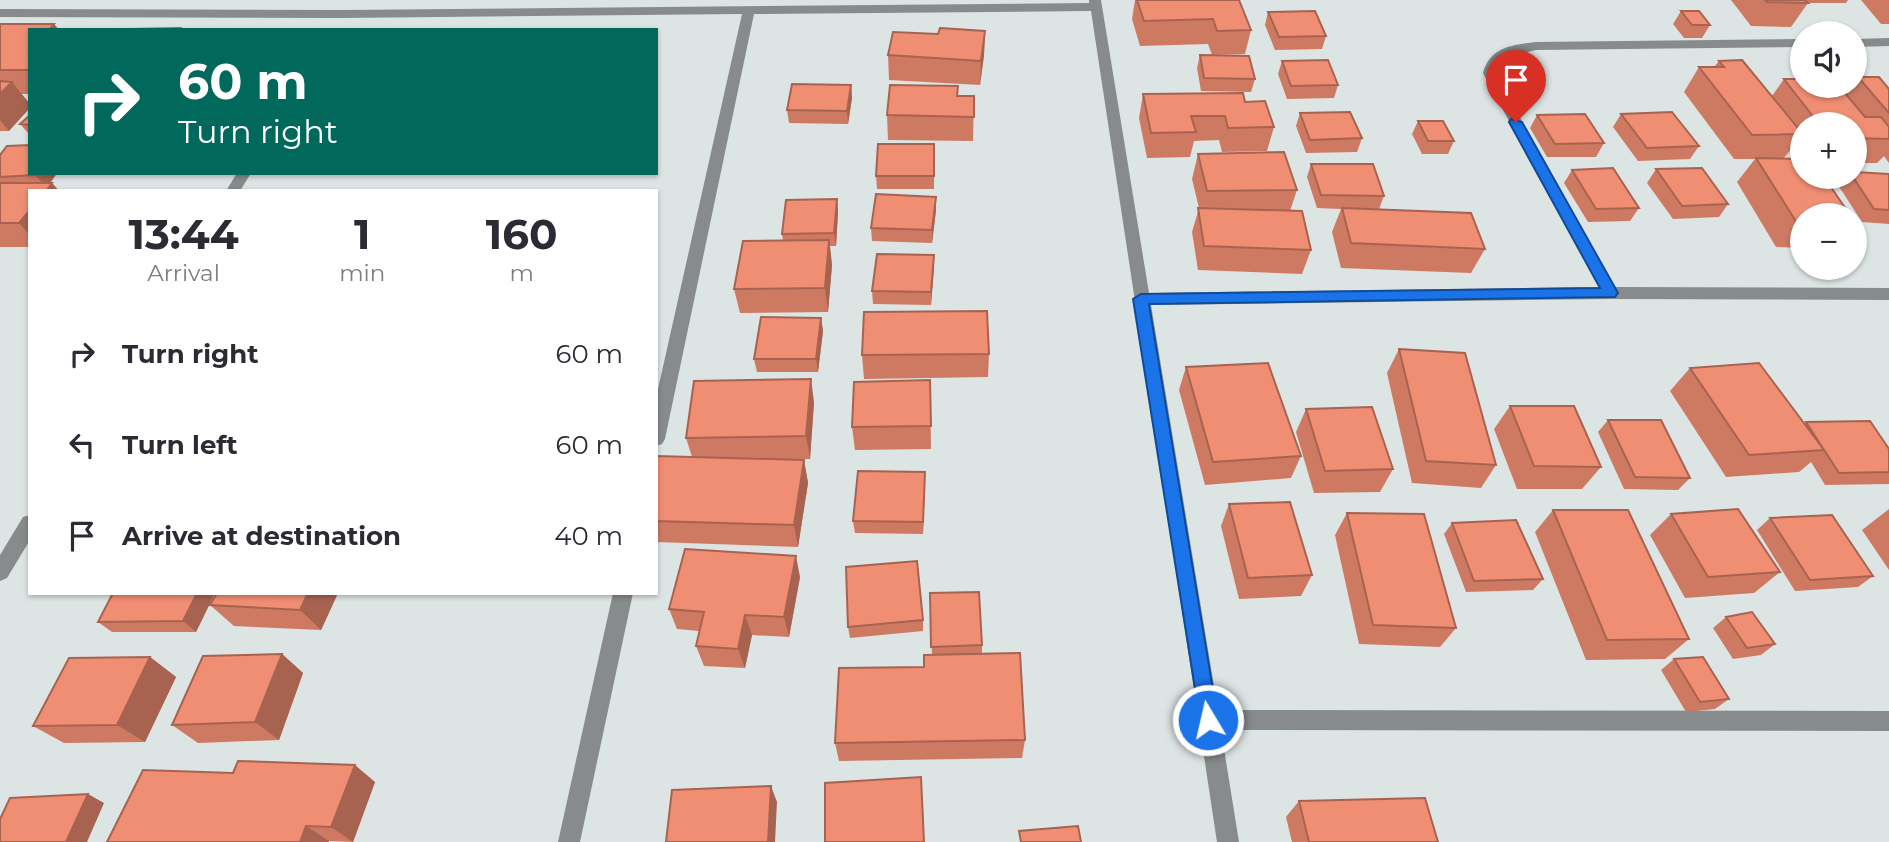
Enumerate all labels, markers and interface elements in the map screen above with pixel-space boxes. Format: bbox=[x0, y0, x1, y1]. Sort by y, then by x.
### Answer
map controls bbox=[1790, 21, 1867, 280]
button: sound bbox=[1790, 21, 1867, 98]
pin bbox=[1486, 50, 1546, 122]
text: 60 m bbox=[178, 52, 308, 111]
icon: right bbox=[63, 56, 154, 147]
icon: arrive bbox=[1497, 61, 1535, 99]
text: Turn right bbox=[178, 112, 338, 151]
button: + bbox=[1790, 112, 1867, 189]
button: − bbox=[1790, 203, 1867, 280]
text: 13:44 bbox=[128, 208, 239, 260]
text: 1 bbox=[354, 208, 370, 260]
text: 160 bbox=[486, 208, 558, 260]
text: Arrival bbox=[147, 259, 220, 287]
text: min bbox=[339, 259, 385, 287]
text: m bbox=[509, 259, 534, 287]
icon: right bbox=[63, 335, 101, 373]
text: Turn right bbox=[122, 338, 258, 370]
text: 60 m bbox=[556, 338, 623, 370]
icon: left bbox=[63, 426, 101, 464]
text: Turn left bbox=[122, 429, 238, 461]
text: 60 m bbox=[556, 429, 623, 461]
icon: arrive bbox=[63, 517, 101, 555]
text: Arrive at destination bbox=[122, 520, 401, 552]
text: 40 m bbox=[554, 520, 623, 552]
position arrow bbox=[1171, 683, 1245, 757]

